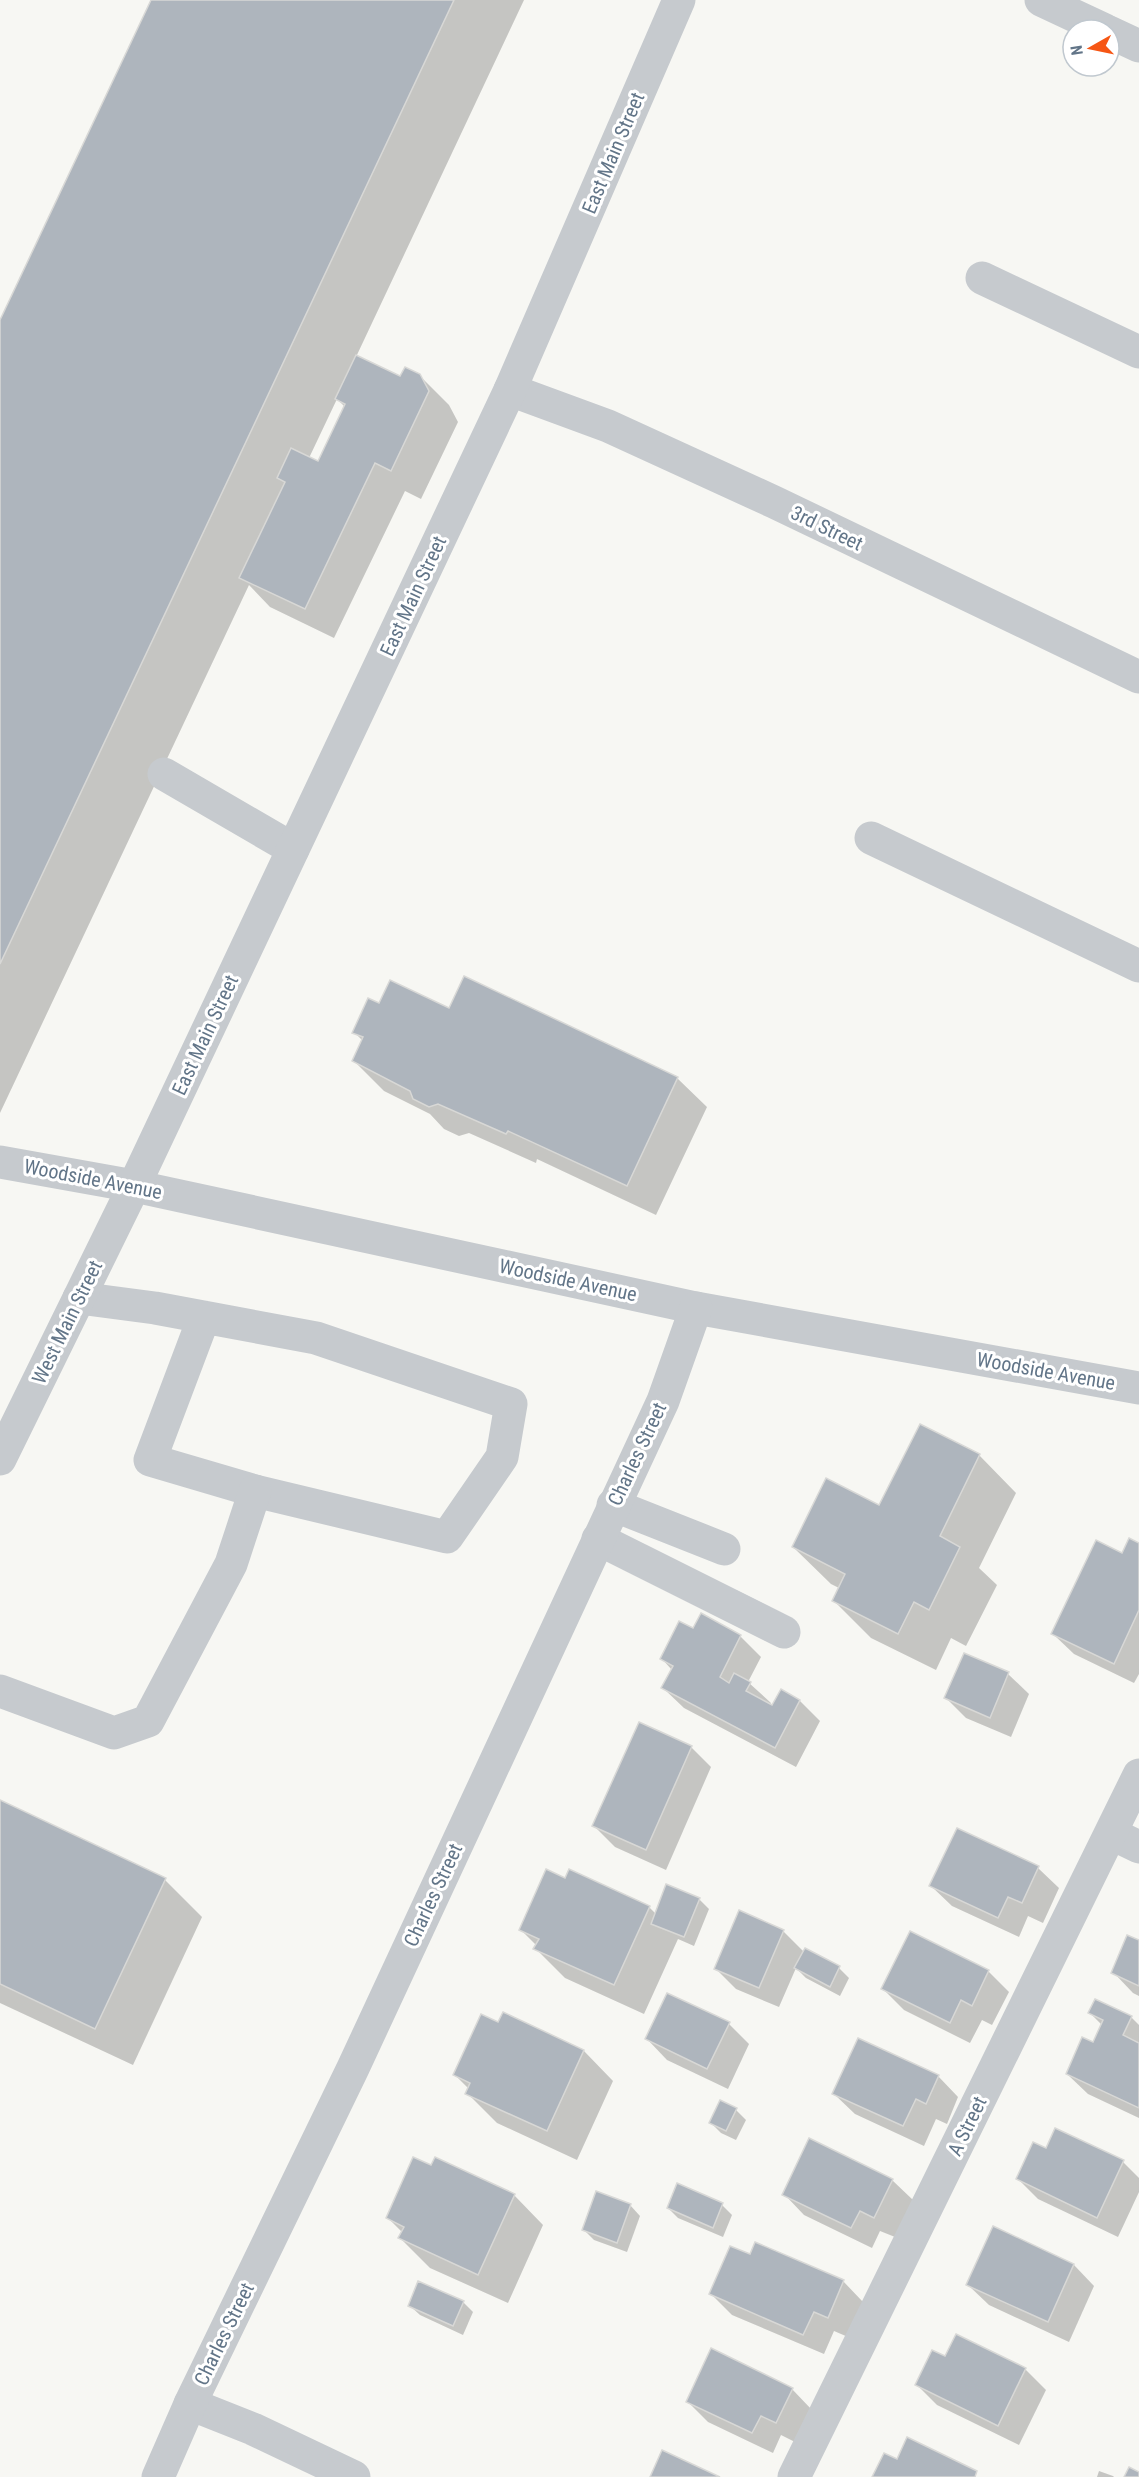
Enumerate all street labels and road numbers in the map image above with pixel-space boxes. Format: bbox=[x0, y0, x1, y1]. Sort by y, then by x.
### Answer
street label: East Main Street bbox=[577, 89, 649, 217]
street label: 3rd Street bbox=[787, 500, 867, 556]
street label: East Main Street bbox=[375, 532, 451, 660]
street label: East Main Street bbox=[167, 971, 243, 1099]
street label: Woodside Avenue bbox=[22, 1154, 164, 1204]
street label: Woodside Avenue bbox=[497, 1254, 639, 1306]
street label: West Main Street bbox=[27, 1256, 107, 1388]
street label: Woodside Avenue bbox=[975, 1347, 1117, 1395]
street label: Charles Street bbox=[603, 1398, 671, 1509]
street label: Charles Street bbox=[399, 1839, 467, 1950]
street label: A Street bbox=[942, 2092, 992, 2160]
street label: Charles Street bbox=[189, 2279, 259, 2389]

